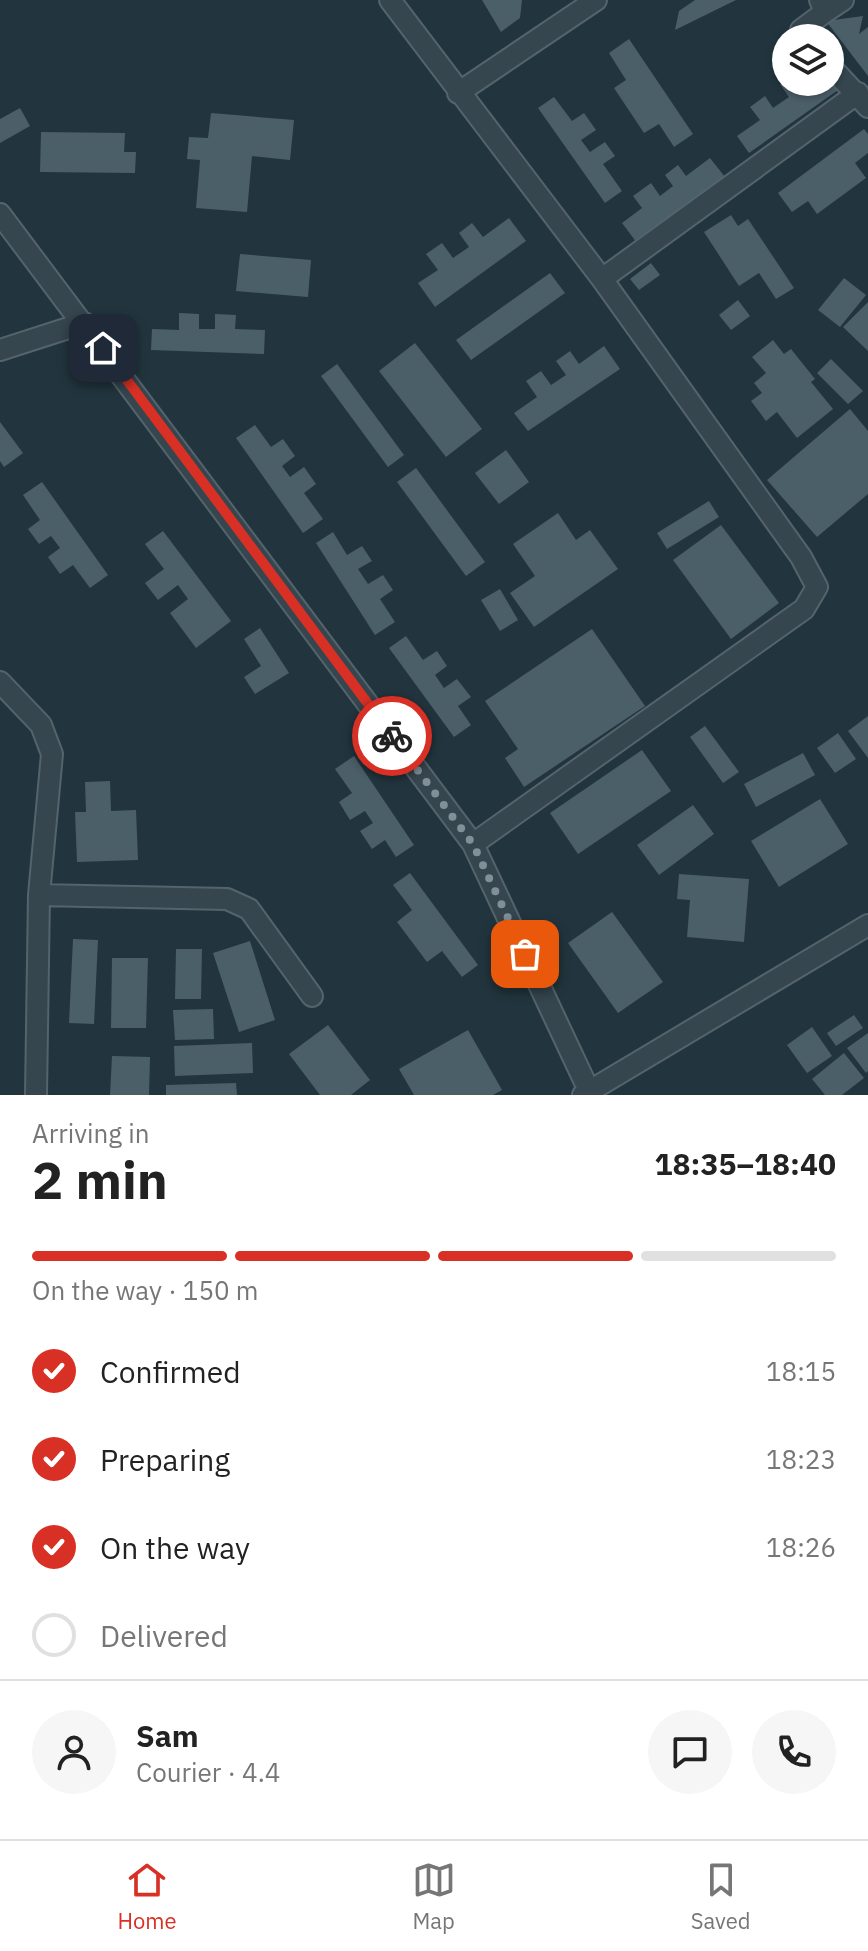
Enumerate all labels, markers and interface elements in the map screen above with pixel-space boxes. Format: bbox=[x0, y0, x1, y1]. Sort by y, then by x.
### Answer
map controls bbox=[772, 24, 844, 96]
button: layers bbox=[772, 24, 844, 96]
pin bbox=[69, 314, 137, 382]
icon: home bbox=[81, 326, 125, 370]
courier bbox=[352, 696, 432, 776]
icon: bike bbox=[370, 714, 414, 758]
pin bbox=[491, 920, 559, 988]
icon: bag bbox=[503, 932, 547, 976]
text: Arriving in bbox=[32, 1116, 149, 1150]
text: 18:35–18:40 bbox=[655, 1144, 836, 1183]
text: 2 min bbox=[32, 1146, 168, 1213]
text: On the way · 150 m bbox=[32, 1273, 258, 1307]
icon: check bbox=[32, 1349, 76, 1393]
text: Confirmed bbox=[100, 1352, 241, 1391]
text: 18:15 bbox=[766, 1354, 836, 1388]
icon: check bbox=[32, 1437, 76, 1481]
text: Preparing bbox=[100, 1440, 230, 1479]
text: 18:23 bbox=[766, 1442, 836, 1476]
icon: check bbox=[32, 1525, 76, 1569]
text: On the way bbox=[100, 1528, 250, 1567]
text: 18:26 bbox=[766, 1530, 836, 1564]
text: Delivered bbox=[100, 1616, 228, 1655]
button: person bbox=[32, 1710, 116, 1794]
button: chat bbox=[648, 1710, 732, 1794]
button: phone bbox=[752, 1710, 836, 1794]
text: Sam bbox=[136, 1716, 199, 1755]
text: Courier · 4.4 bbox=[136, 1755, 280, 1789]
tab: Home bbox=[117, 1858, 177, 1935]
tab: Map bbox=[412, 1858, 456, 1935]
tab: Saved bbox=[691, 1858, 750, 1935]

